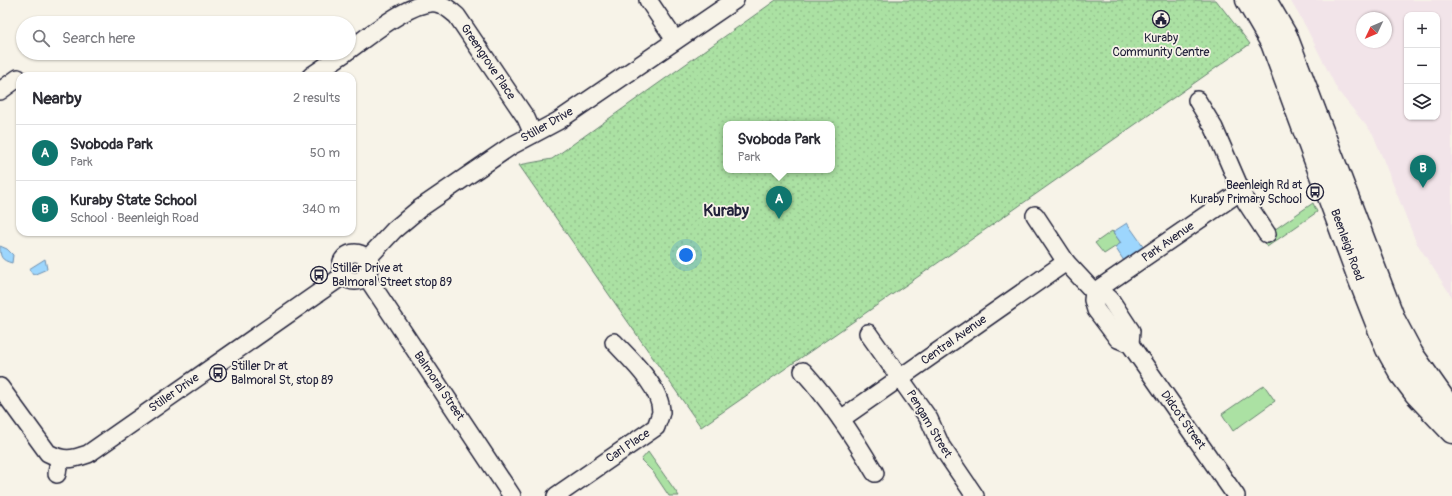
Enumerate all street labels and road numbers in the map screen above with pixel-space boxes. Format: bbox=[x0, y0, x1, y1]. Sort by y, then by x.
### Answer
street label: Greengrove Place bbox=[457, 21, 519, 103]
street label: Stiller Drive bbox=[518, 104, 576, 146]
street label: Beenleigh Road bbox=[1327, 207, 1367, 283]
street label: Park Avenue bbox=[1139, 218, 1197, 265]
street label: Central Avenue bbox=[918, 312, 990, 368]
street label: Balmoral Street bbox=[410, 349, 468, 424]
street label: Stiller Drive bbox=[146, 370, 202, 416]
street label: Pengam Street bbox=[903, 387, 955, 461]
street label: Didcot Street bbox=[1157, 388, 1209, 452]
street label: Carl Place bbox=[603, 426, 653, 466]

